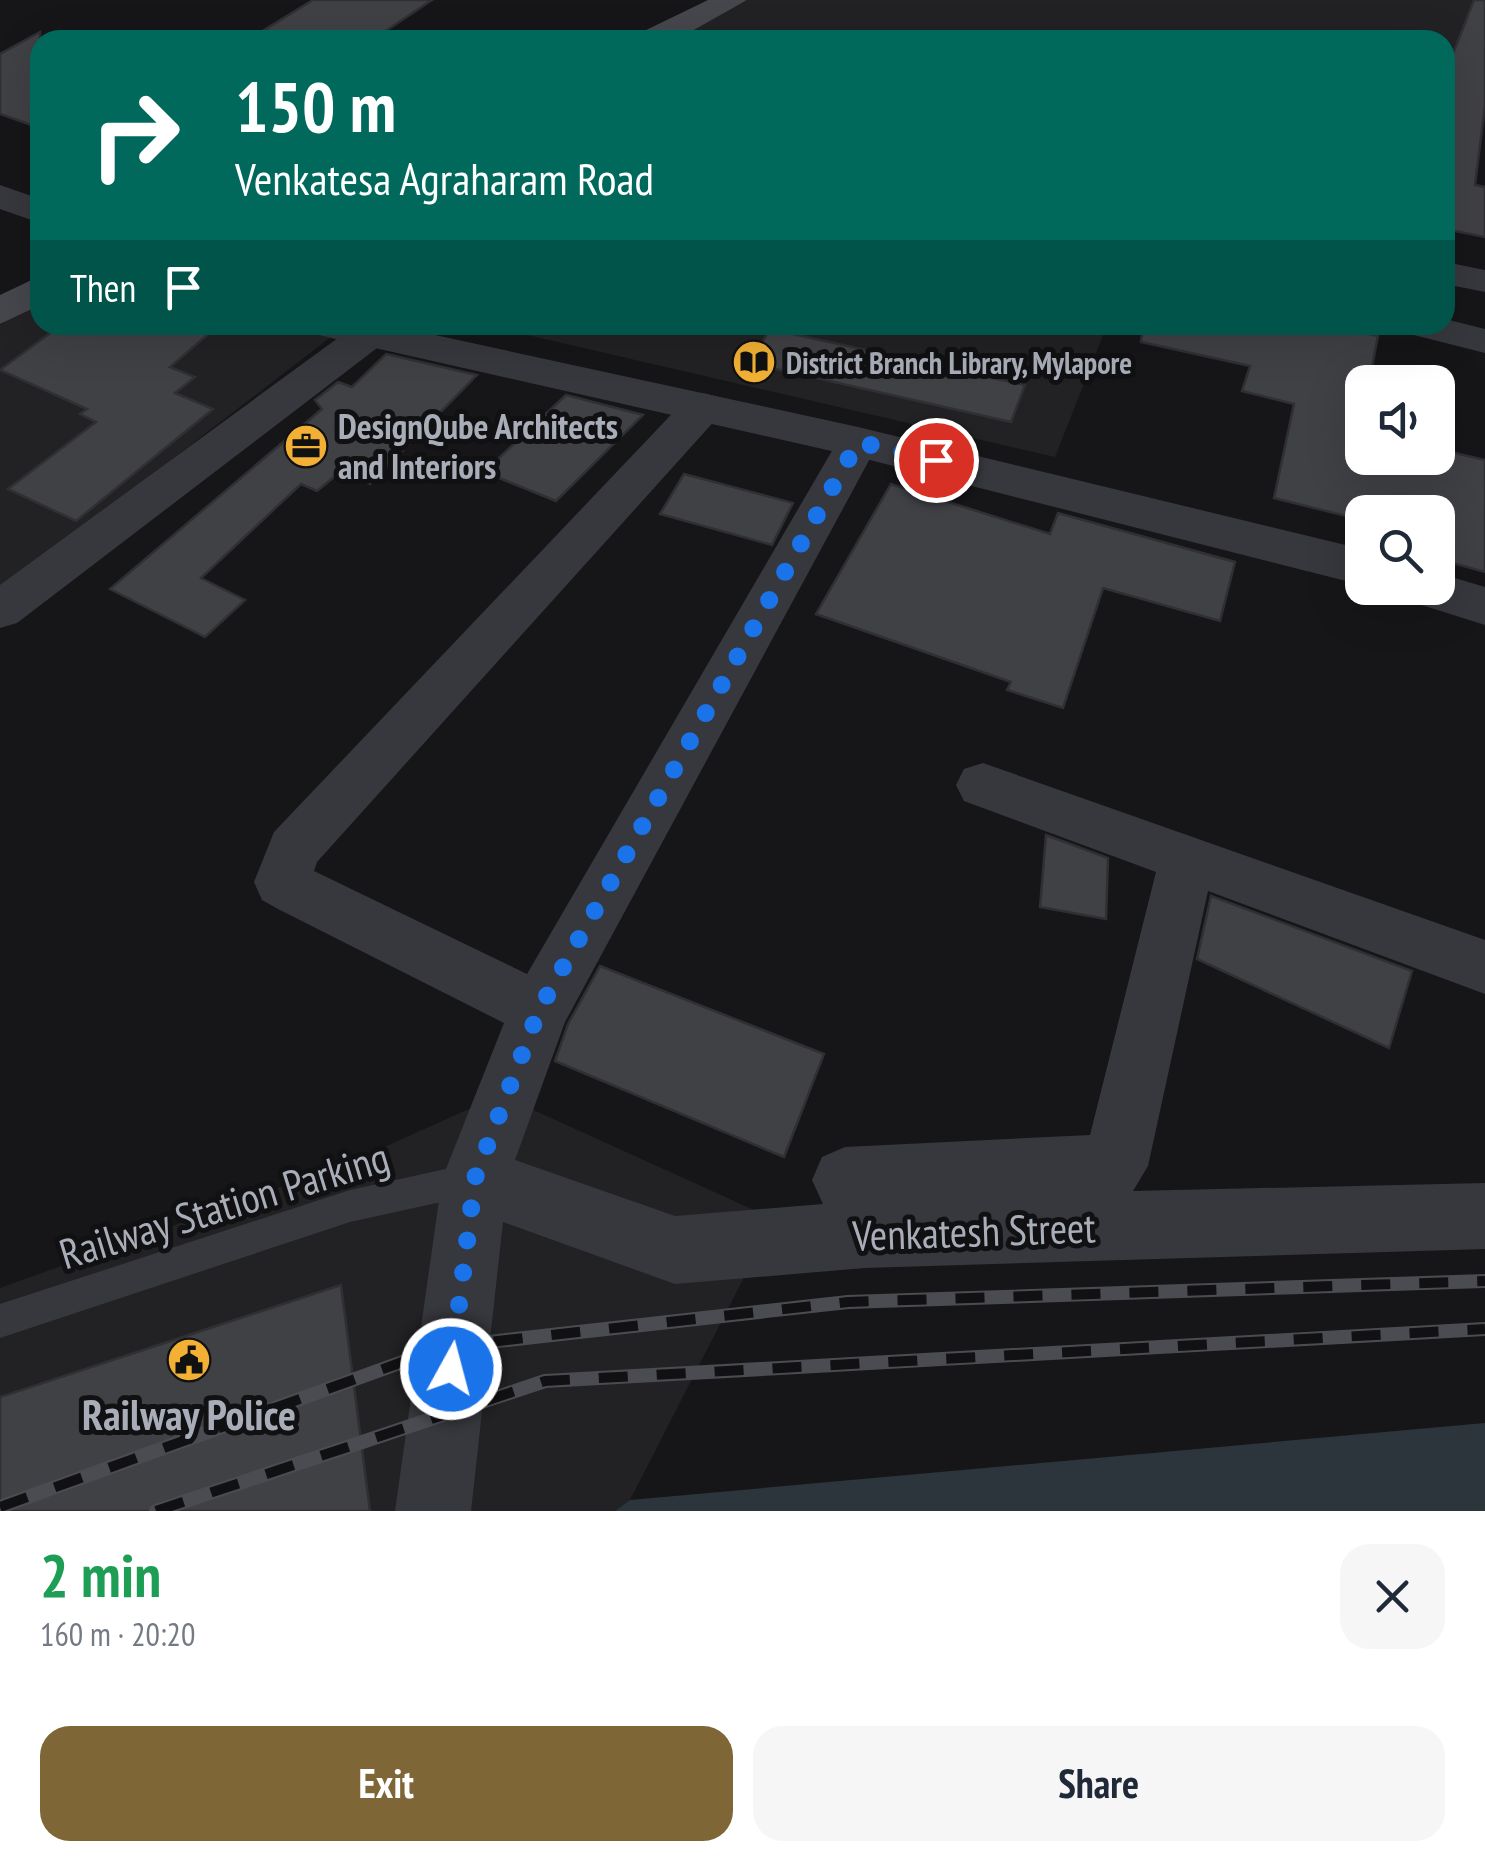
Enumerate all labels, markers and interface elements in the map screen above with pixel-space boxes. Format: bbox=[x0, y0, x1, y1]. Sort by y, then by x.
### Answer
text: 150 m bbox=[235, 61, 396, 151]
icon: right bbox=[70, 70, 200, 200]
text: Venkatesa Agraharam Road bbox=[235, 149, 654, 207]
icon: arrive bbox=[156, 260, 211, 315]
text: Then bbox=[70, 263, 136, 312]
library icon: District Branch Library, Mylapore bbox=[731, 339, 777, 385]
place label: District Branch Library, Mylapore bbox=[786, 343, 1132, 382]
map controls bbox=[1345, 365, 1455, 605]
button: sound bbox=[1345, 365, 1455, 475]
place label: DesignQube Architects and Interiors bbox=[338, 403, 618, 489]
pin bbox=[894, 418, 979, 503]
office icon: DesignQube Architects and Interiors bbox=[283, 423, 329, 469]
icon: arrive bbox=[909, 433, 964, 488]
button: search bbox=[1345, 495, 1455, 605]
street label: Railway Station Parking bbox=[53, 1129, 395, 1281]
street label: Venkatesh Street bbox=[850, 1199, 1097, 1263]
position arrow bbox=[399, 1317, 503, 1421]
public building icon: Railway Police bbox=[166, 1337, 212, 1383]
place label: Railway Police bbox=[82, 1387, 296, 1442]
text: 2 min bbox=[40, 1536, 161, 1614]
button: close bbox=[1340, 1544, 1445, 1649]
text: 160 m · 20:20 bbox=[40, 1613, 195, 1655]
button: Exit bbox=[40, 1726, 733, 1841]
button: Share bbox=[753, 1726, 1445, 1841]

